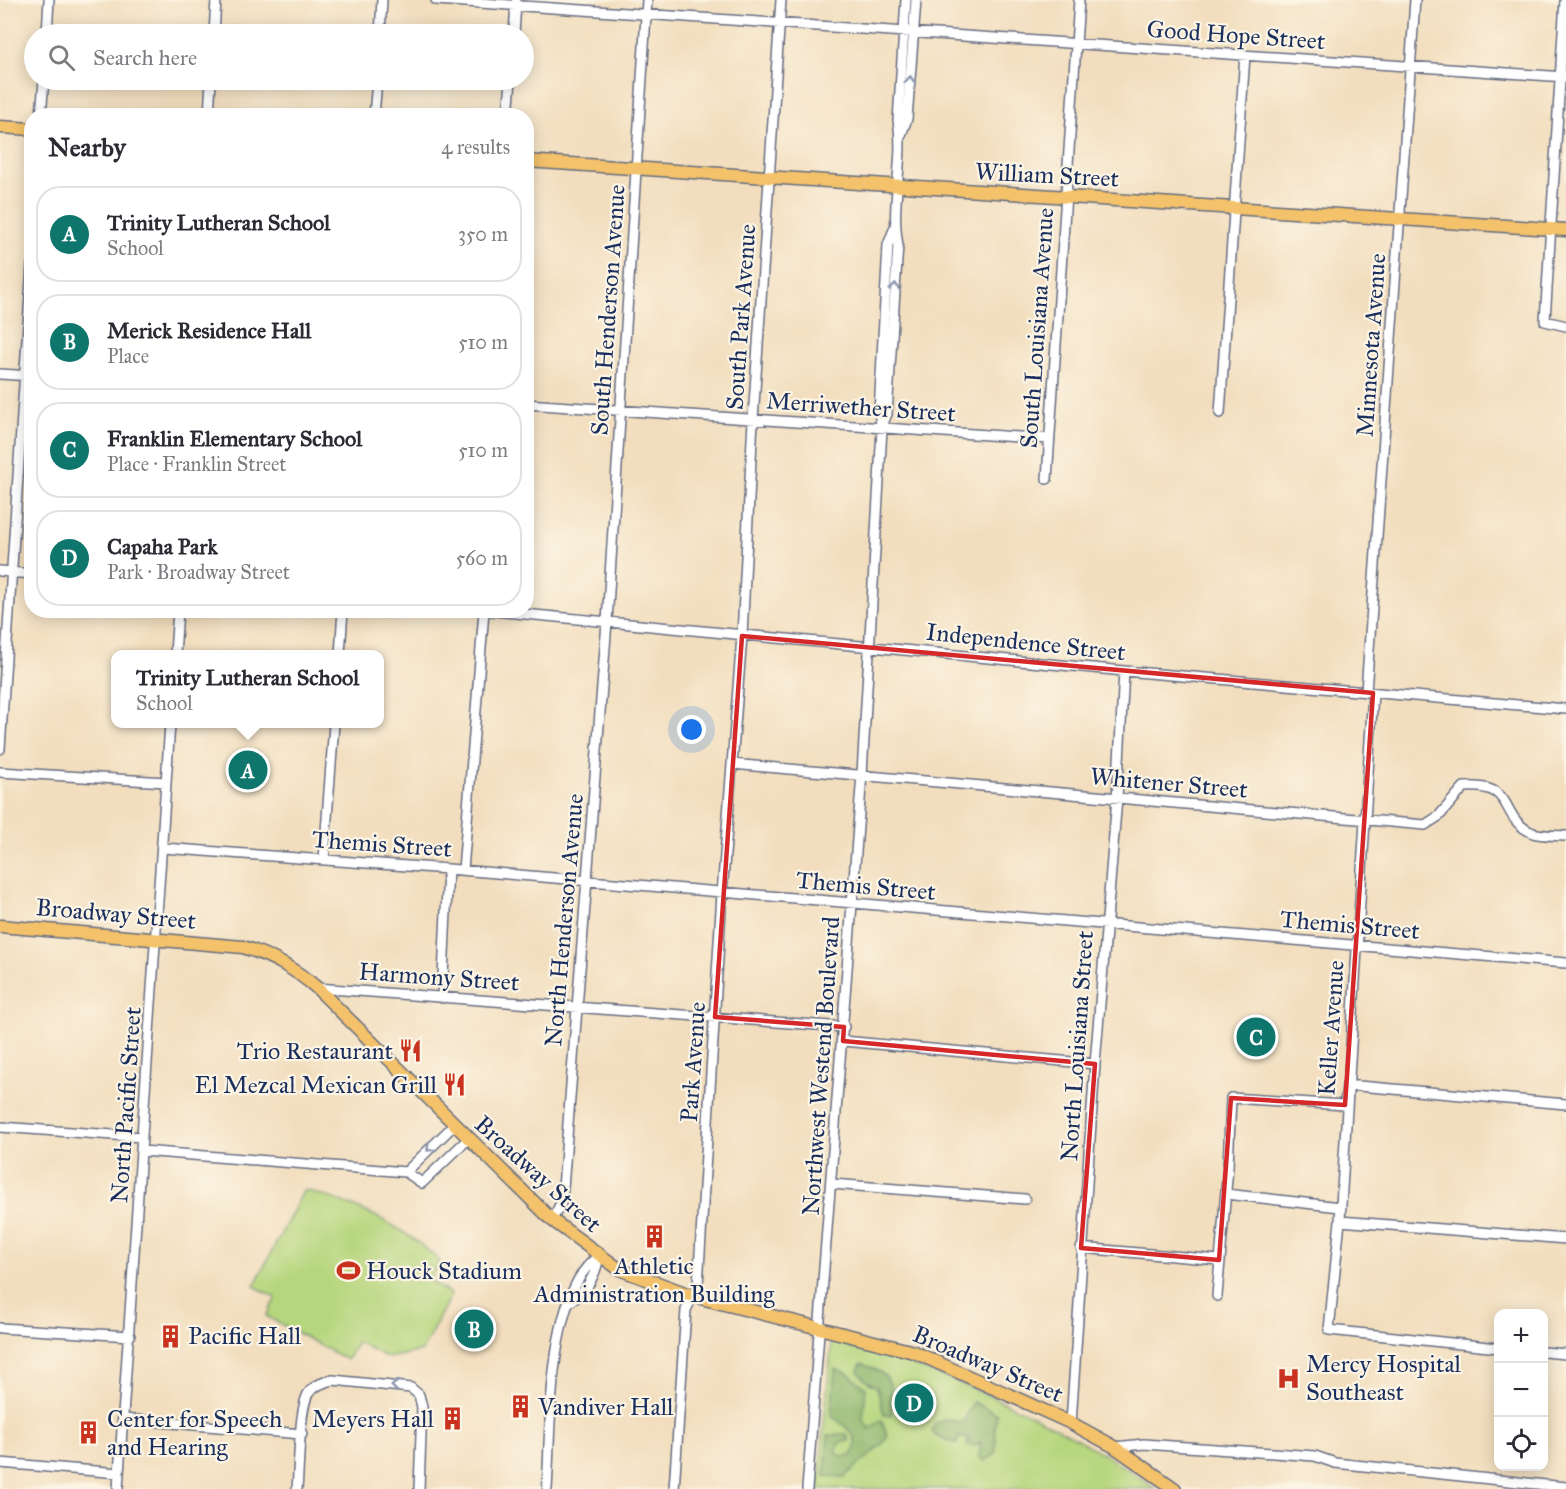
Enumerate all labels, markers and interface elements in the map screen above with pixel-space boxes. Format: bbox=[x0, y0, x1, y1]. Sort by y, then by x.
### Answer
street label: Good Hope Street bbox=[1146, 14, 1327, 56]
search box bbox=[24, 24, 534, 90]
icon: search bbox=[45, 41, 78, 74]
text: Search here bbox=[93, 44, 197, 71]
one-way arrow bbox=[904, 75, 917, 84]
text: Nearby bbox=[48, 131, 126, 163]
text: 4 results bbox=[441, 135, 510, 159]
street label: William Street bbox=[974, 156, 1120, 194]
street label: South Henderson Avenue bbox=[584, 183, 632, 437]
street label: South Louisiana Avenue bbox=[1014, 207, 1060, 449]
text: Trinity Lutheran School bbox=[107, 209, 330, 236]
text: A bbox=[63, 222, 76, 246]
text: 350 m bbox=[458, 222, 508, 246]
street label: South Park Avenue bbox=[720, 223, 762, 411]
text: School bbox=[107, 236, 164, 260]
street label: Minnesota Avenue bbox=[1350, 252, 1392, 438]
one-way arrow bbox=[888, 283, 901, 292]
text: Merick Residence Hall bbox=[107, 317, 311, 344]
text: B bbox=[63, 330, 76, 354]
text: 510 m bbox=[458, 330, 508, 354]
text: Place bbox=[107, 344, 149, 368]
street label: Merriwether Street bbox=[765, 385, 957, 429]
text: Franklin Elementary School bbox=[107, 425, 362, 452]
text: C bbox=[63, 438, 76, 462]
text: 510 m bbox=[458, 438, 508, 462]
text: Place · Franklin Street bbox=[107, 452, 286, 476]
text: Capaha Park bbox=[107, 533, 218, 560]
text: D bbox=[62, 546, 77, 570]
text: 560 m bbox=[456, 546, 508, 570]
text: Park · Broadway Street bbox=[107, 560, 290, 584]
street label: Independence Street bbox=[925, 617, 1128, 667]
popup bbox=[111, 650, 384, 728]
text: Trinity Lutheran School bbox=[136, 664, 359, 691]
text: School bbox=[136, 691, 193, 715]
your location bbox=[677, 715, 706, 744]
pin: A bbox=[228, 748, 268, 792]
street label: Whitener Street bbox=[1089, 761, 1250, 805]
street label: North Henderson Avenue bbox=[538, 792, 590, 1048]
street label: Themis Street bbox=[311, 824, 453, 864]
street label: Themis Street bbox=[795, 865, 938, 907]
street label: Broadway Street bbox=[35, 892, 198, 936]
street label: Themis Street bbox=[1279, 904, 1422, 946]
street label: Northwest Westend Boulevard bbox=[796, 915, 846, 1217]
street label: North Louisiana Street bbox=[1054, 929, 1100, 1162]
street label: Harmony Street bbox=[358, 956, 521, 998]
street label: Keller Avenue bbox=[1311, 959, 1351, 1097]
street label: Park Avenue bbox=[674, 1001, 712, 1123]
street label: North Pacific Street bbox=[104, 1005, 148, 1204]
pin: C bbox=[1236, 1014, 1276, 1060]
place label: Trio Restaurant bbox=[237, 1036, 393, 1066]
restaurant icon: Trio Restaurant bbox=[398, 1038, 424, 1064]
place label: El Mezcal Mexican Grill bbox=[194, 1070, 437, 1100]
restaurant icon: El Mezcal Mexican Grill bbox=[442, 1072, 468, 1098]
street label: Broadway Street bbox=[468, 1109, 608, 1239]
one-way arrow bbox=[426, 1141, 437, 1152]
building icon: Athletic Administration Building bbox=[641, 1223, 667, 1249]
place label: Athletic Administration Building bbox=[533, 1251, 775, 1309]
place label: Houck Stadium bbox=[366, 1256, 522, 1286]
sports icon: Houck Stadium bbox=[335, 1258, 361, 1284]
pin: B bbox=[454, 1306, 494, 1352]
map controls bbox=[1494, 1309, 1548, 1471]
button: + bbox=[1494, 1309, 1548, 1363]
street label: Broadway Street bbox=[908, 1319, 1068, 1409]
place label: Pacific Hall bbox=[188, 1321, 302, 1351]
building icon: Pacific Hall bbox=[157, 1323, 183, 1349]
place label: Mercy Hospital Southeast bbox=[1306, 1349, 1462, 1407]
button: − bbox=[1494, 1363, 1548, 1417]
hospital icon: Mercy Hospital Southeast bbox=[1275, 1365, 1301, 1391]
one-way arrow bbox=[390, 1380, 399, 1393]
pin: D bbox=[894, 1380, 934, 1426]
place label: Vandiver Hall bbox=[537, 1392, 674, 1422]
building icon: Vandiver Hall bbox=[507, 1394, 533, 1420]
place label: Center for Speech and Hearing bbox=[107, 1404, 282, 1462]
place label: Meyers Hall bbox=[312, 1404, 435, 1434]
building icon: Meyers Hall bbox=[439, 1406, 465, 1432]
button: locate bbox=[1494, 1417, 1548, 1471]
building icon: Center for Speech and Hearing bbox=[76, 1420, 102, 1446]

